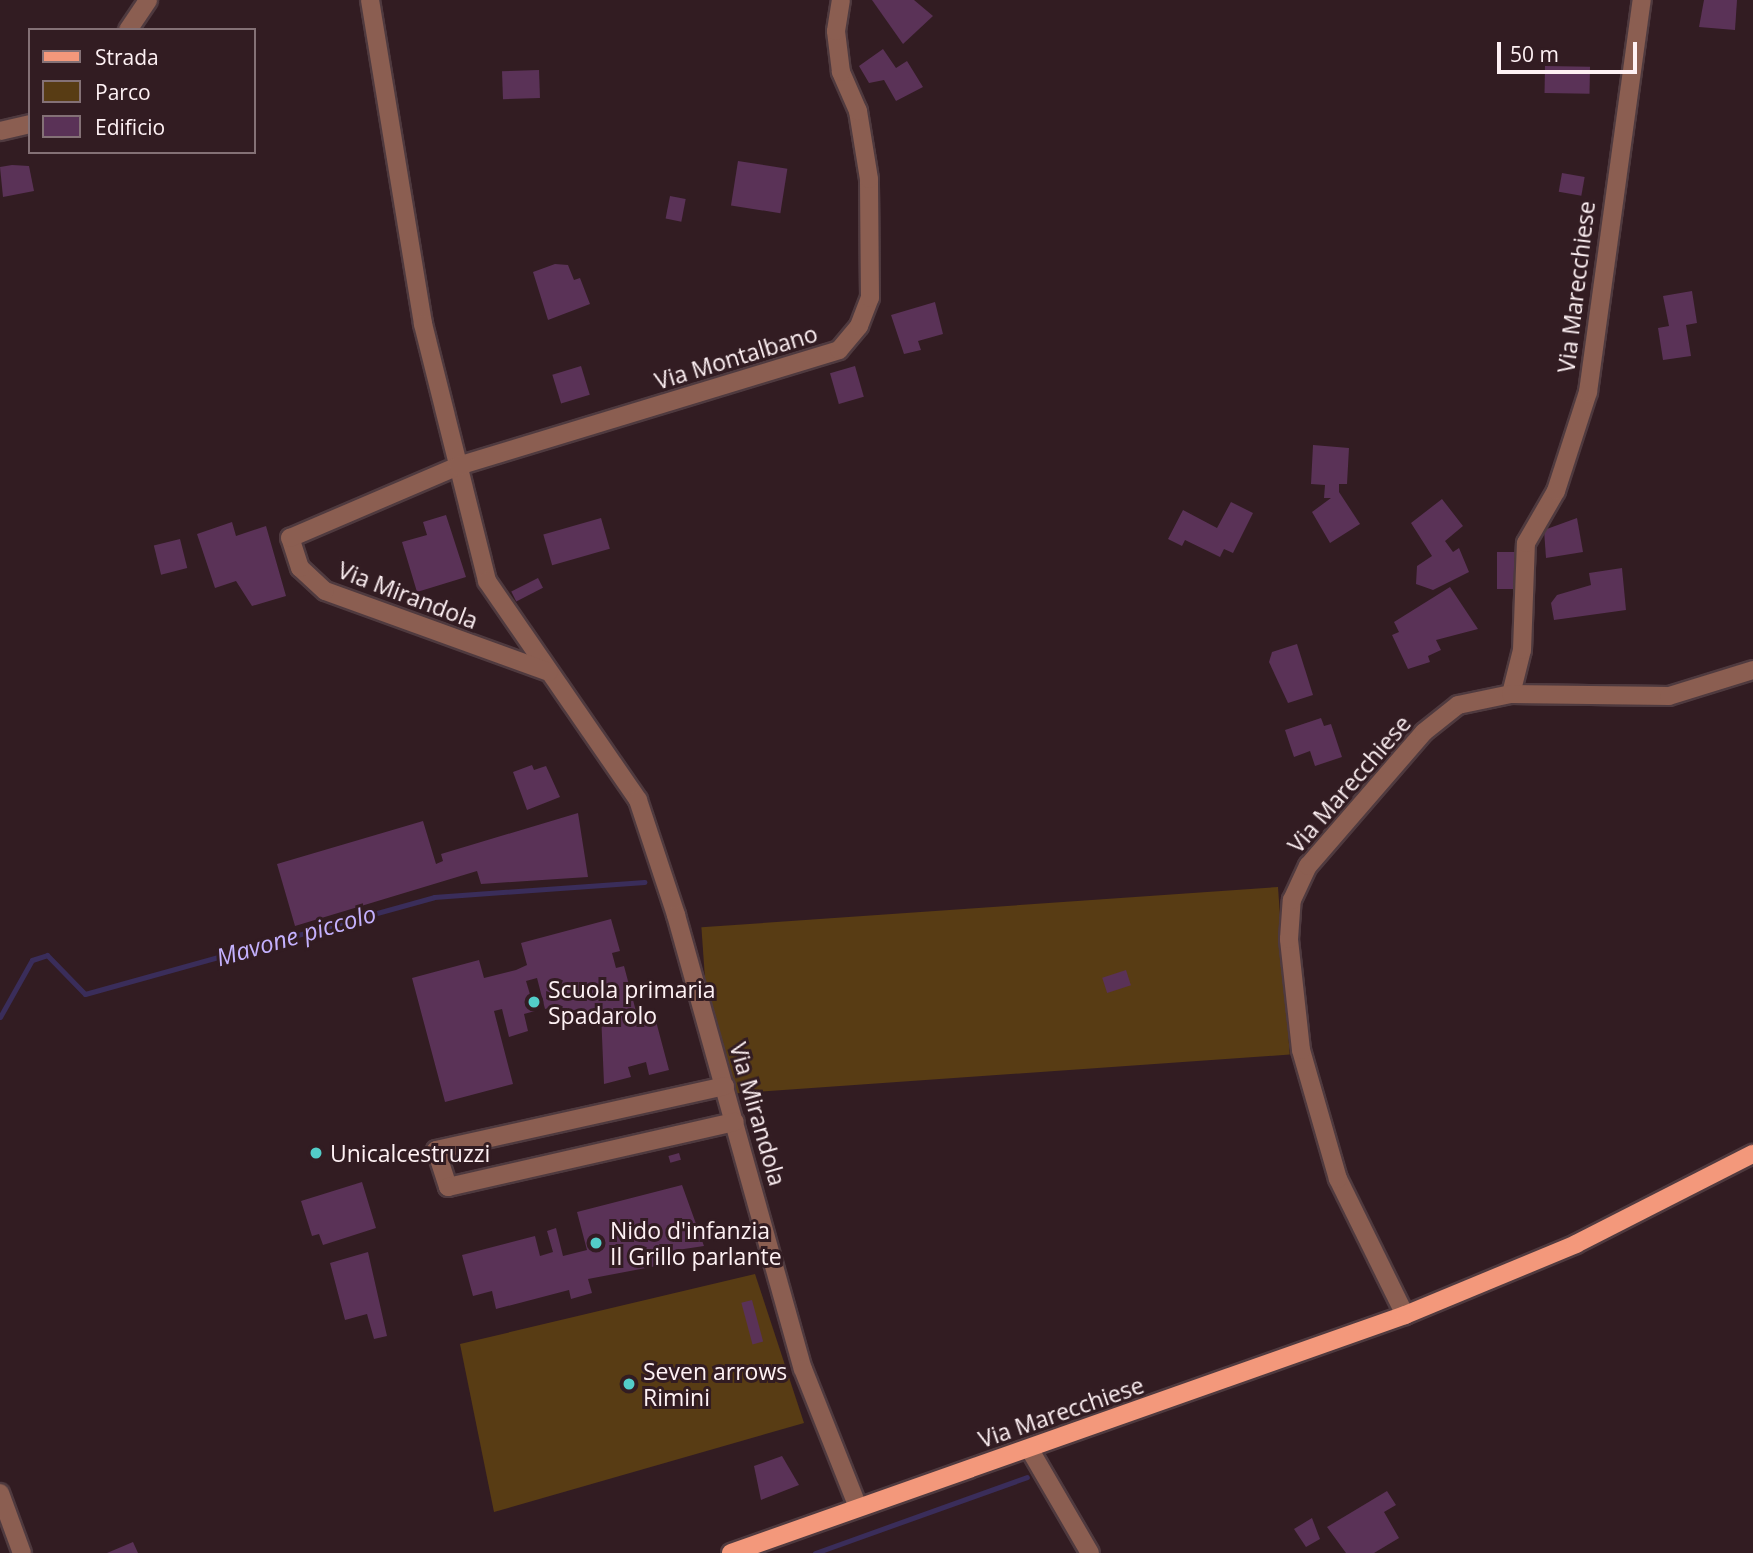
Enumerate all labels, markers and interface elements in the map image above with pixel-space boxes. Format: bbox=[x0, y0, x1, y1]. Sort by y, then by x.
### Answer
legend bbox=[28, 28, 256, 154]
scale bar bbox=[1501, 28, 1641, 72]
text: 50 m bbox=[1510, 40, 1559, 68]
text: Strada bbox=[95, 43, 159, 71]
text: Parco bbox=[95, 78, 151, 106]
text: Edificio bbox=[95, 113, 165, 141]
street label: Via Marecchiese bbox=[1552, 200, 1600, 374]
street label: Via Montalbano bbox=[651, 319, 821, 395]
street label: Via Mirandola bbox=[334, 556, 482, 634]
street label: Via Marecchiese bbox=[1282, 710, 1416, 858]
water label: Mavone piccolo bbox=[213, 898, 379, 972]
place label: Scuola primaria Spadarolo bbox=[548, 975, 715, 1029]
marker: Scuola primaria Spadarolo bbox=[526, 994, 542, 1010]
street label: Via Mirandola bbox=[724, 1039, 792, 1189]
place label: Unicalcestruzzi bbox=[330, 1139, 490, 1167]
marker: Unicalcestruzzi bbox=[308, 1145, 324, 1161]
place label: Nido d'infanzia Il Grillo parlante bbox=[610, 1216, 782, 1270]
marker: Nido d'infanzia Il Grillo parlante bbox=[588, 1235, 604, 1251]
place label: Seven arrows Rimini bbox=[643, 1357, 787, 1411]
street label: Via Marecchiese bbox=[975, 1371, 1147, 1453]
marker: Seven arrows Rimini bbox=[621, 1376, 637, 1392]

